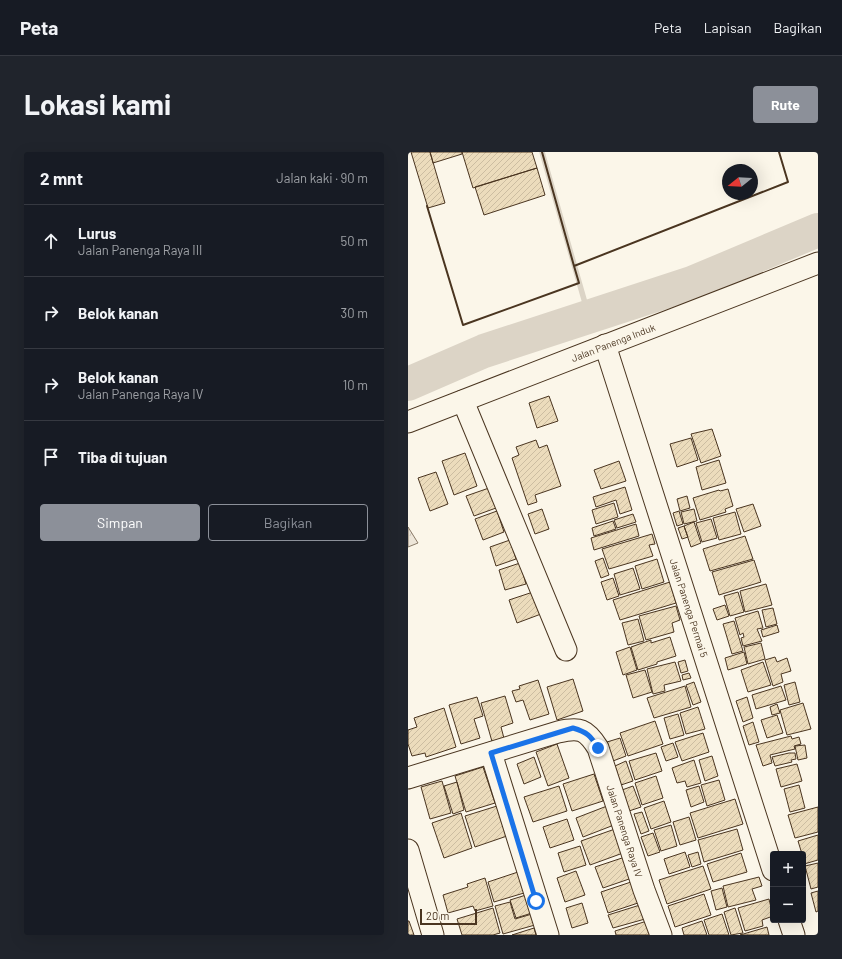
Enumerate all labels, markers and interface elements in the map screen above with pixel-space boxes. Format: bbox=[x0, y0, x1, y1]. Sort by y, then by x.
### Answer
text: Peta bbox=[20, 16, 58, 39]
text: Peta bbox=[654, 19, 682, 36]
text: Lapisan bbox=[704, 19, 752, 36]
text: Bagikan bbox=[774, 19, 822, 36]
button: Rute bbox=[753, 86, 818, 123]
text: Lokasi kami bbox=[24, 87, 171, 121]
north arrow bbox=[722, 164, 758, 200]
text: 2 mnt bbox=[40, 168, 83, 188]
text: Jalan kaki · 90 m bbox=[276, 170, 368, 186]
text: Lurus bbox=[78, 224, 116, 242]
icon: ahead bbox=[40, 230, 62, 252]
text: 50 m bbox=[341, 233, 368, 249]
text: Jalan Panenga Raya III bbox=[78, 242, 202, 258]
icon: right bbox=[40, 302, 62, 324]
text: Belok kanan bbox=[78, 304, 158, 322]
text: 30 m bbox=[341, 305, 368, 321]
street label: Jalan Panenga Induk bbox=[569, 321, 657, 364]
text: Belok kanan bbox=[78, 368, 158, 386]
icon: right bbox=[40, 374, 62, 396]
text: 10 m bbox=[343, 377, 368, 393]
text: Jalan Panenga Raya IV bbox=[78, 386, 203, 402]
icon: arrive bbox=[40, 446, 62, 468]
text: Tiba di tujuan bbox=[78, 448, 167, 466]
button: Simpan bbox=[40, 504, 200, 541]
button: Bagikan bbox=[208, 504, 368, 541]
street label: Jalan Panenga Permai 5 bbox=[668, 557, 711, 659]
route end bbox=[589, 739, 607, 757]
street label: Jalan Panenga Raya IV bbox=[604, 783, 645, 879]
map controls bbox=[770, 851, 806, 923]
button: + bbox=[770, 851, 806, 887]
button: − bbox=[770, 887, 806, 923]
route start bbox=[527, 892, 545, 910]
scale bar bbox=[420, 907, 477, 926]
text: 20 m bbox=[426, 909, 449, 922]

